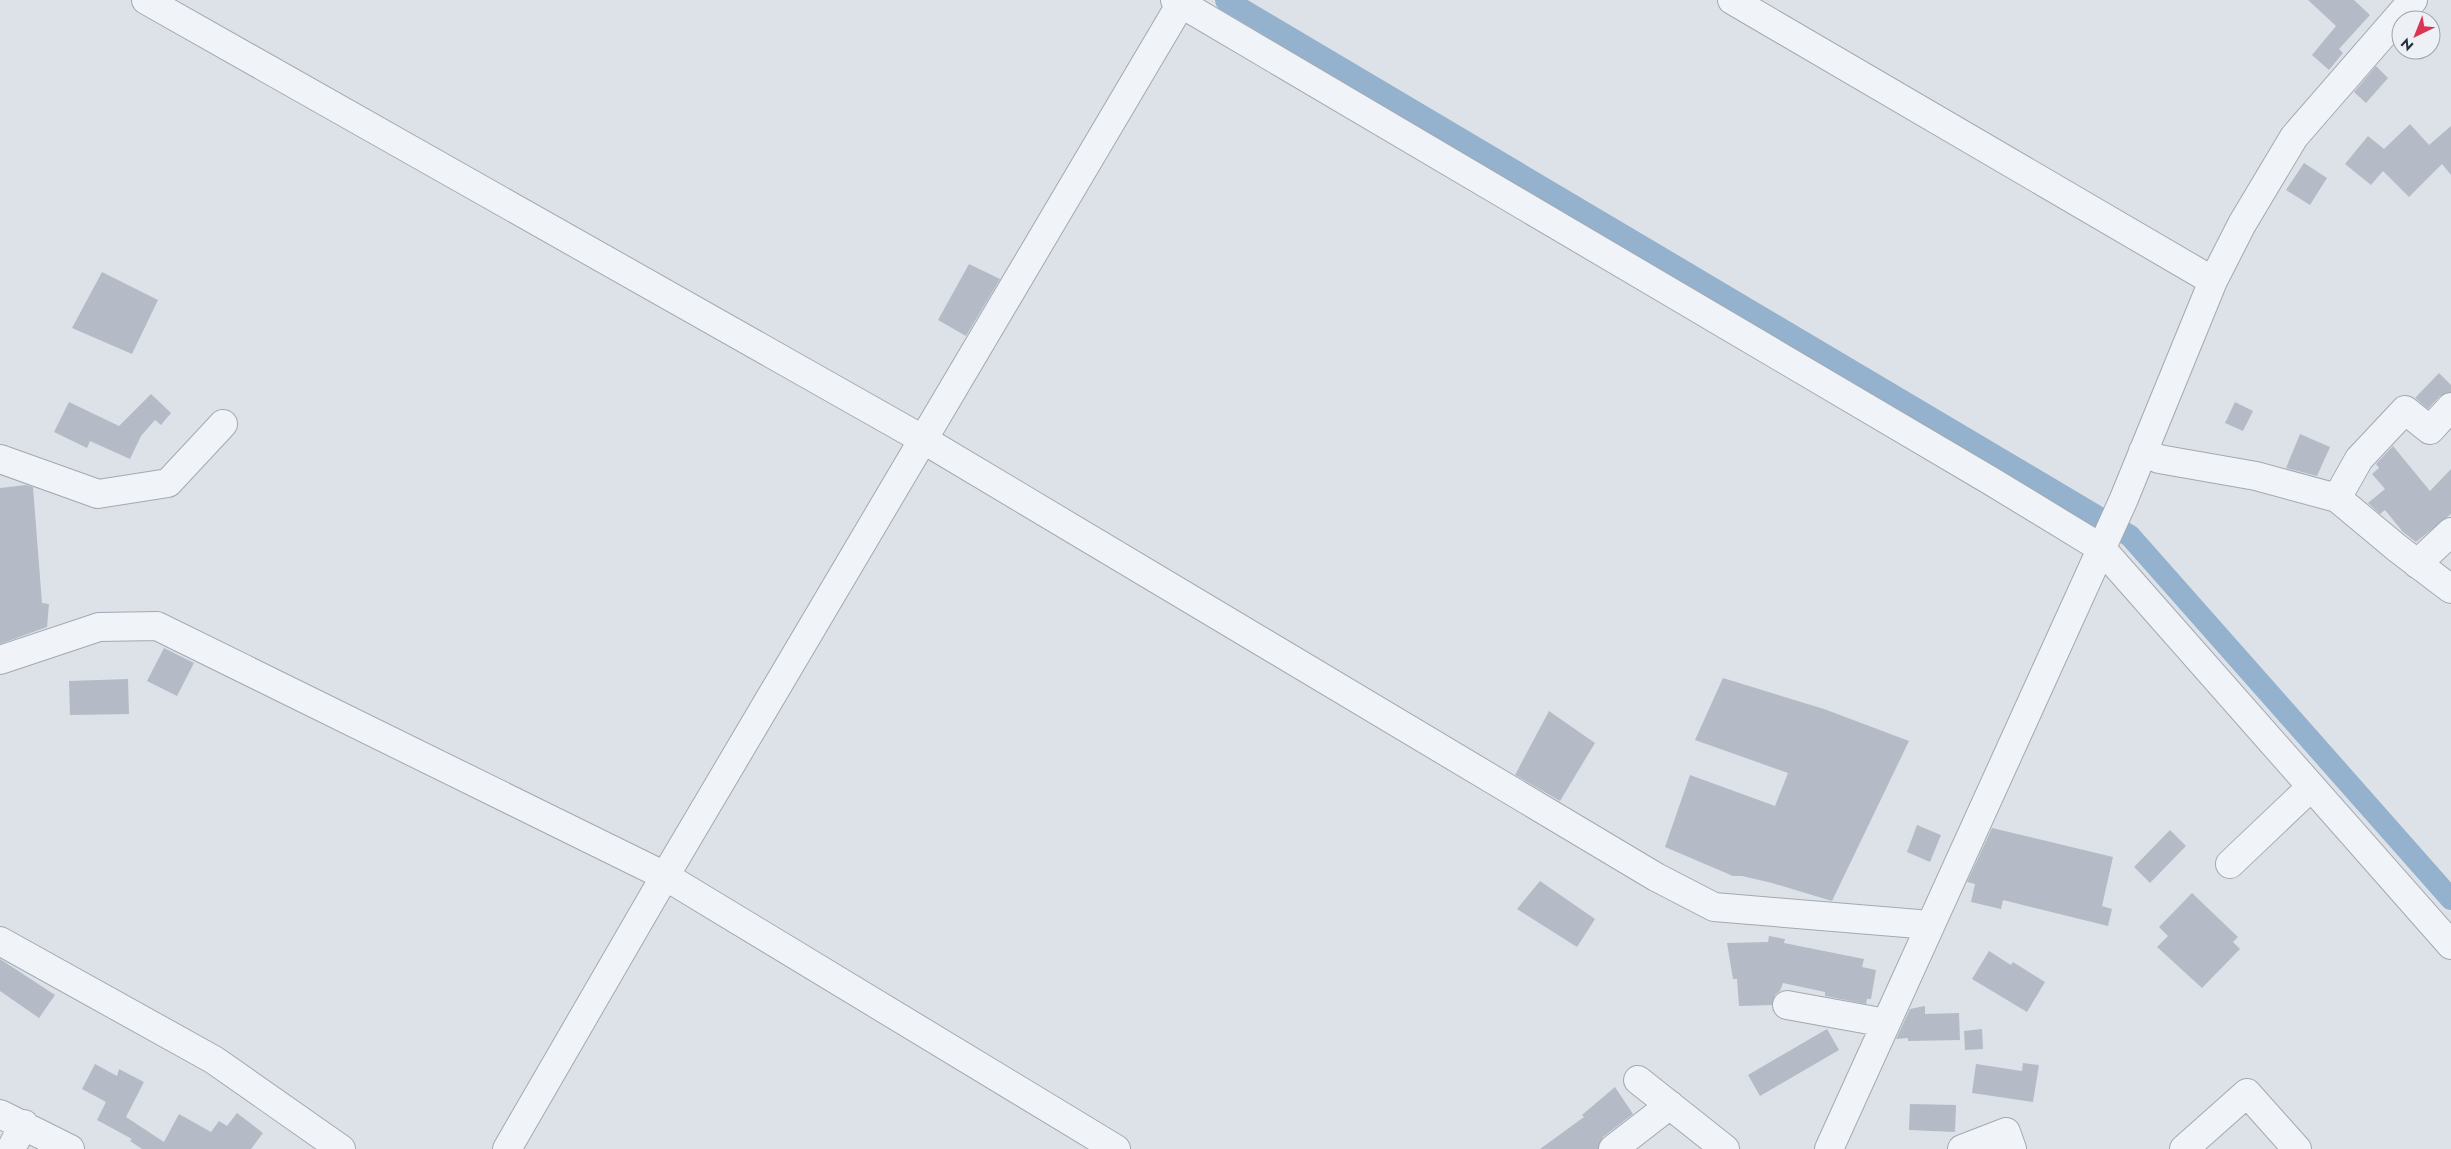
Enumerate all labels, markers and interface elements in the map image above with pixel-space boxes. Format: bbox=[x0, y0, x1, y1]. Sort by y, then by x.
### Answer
north arrow bbox=[2391, 10, 2441, 60]
text: N bbox=[2396, 33, 2418, 56]

